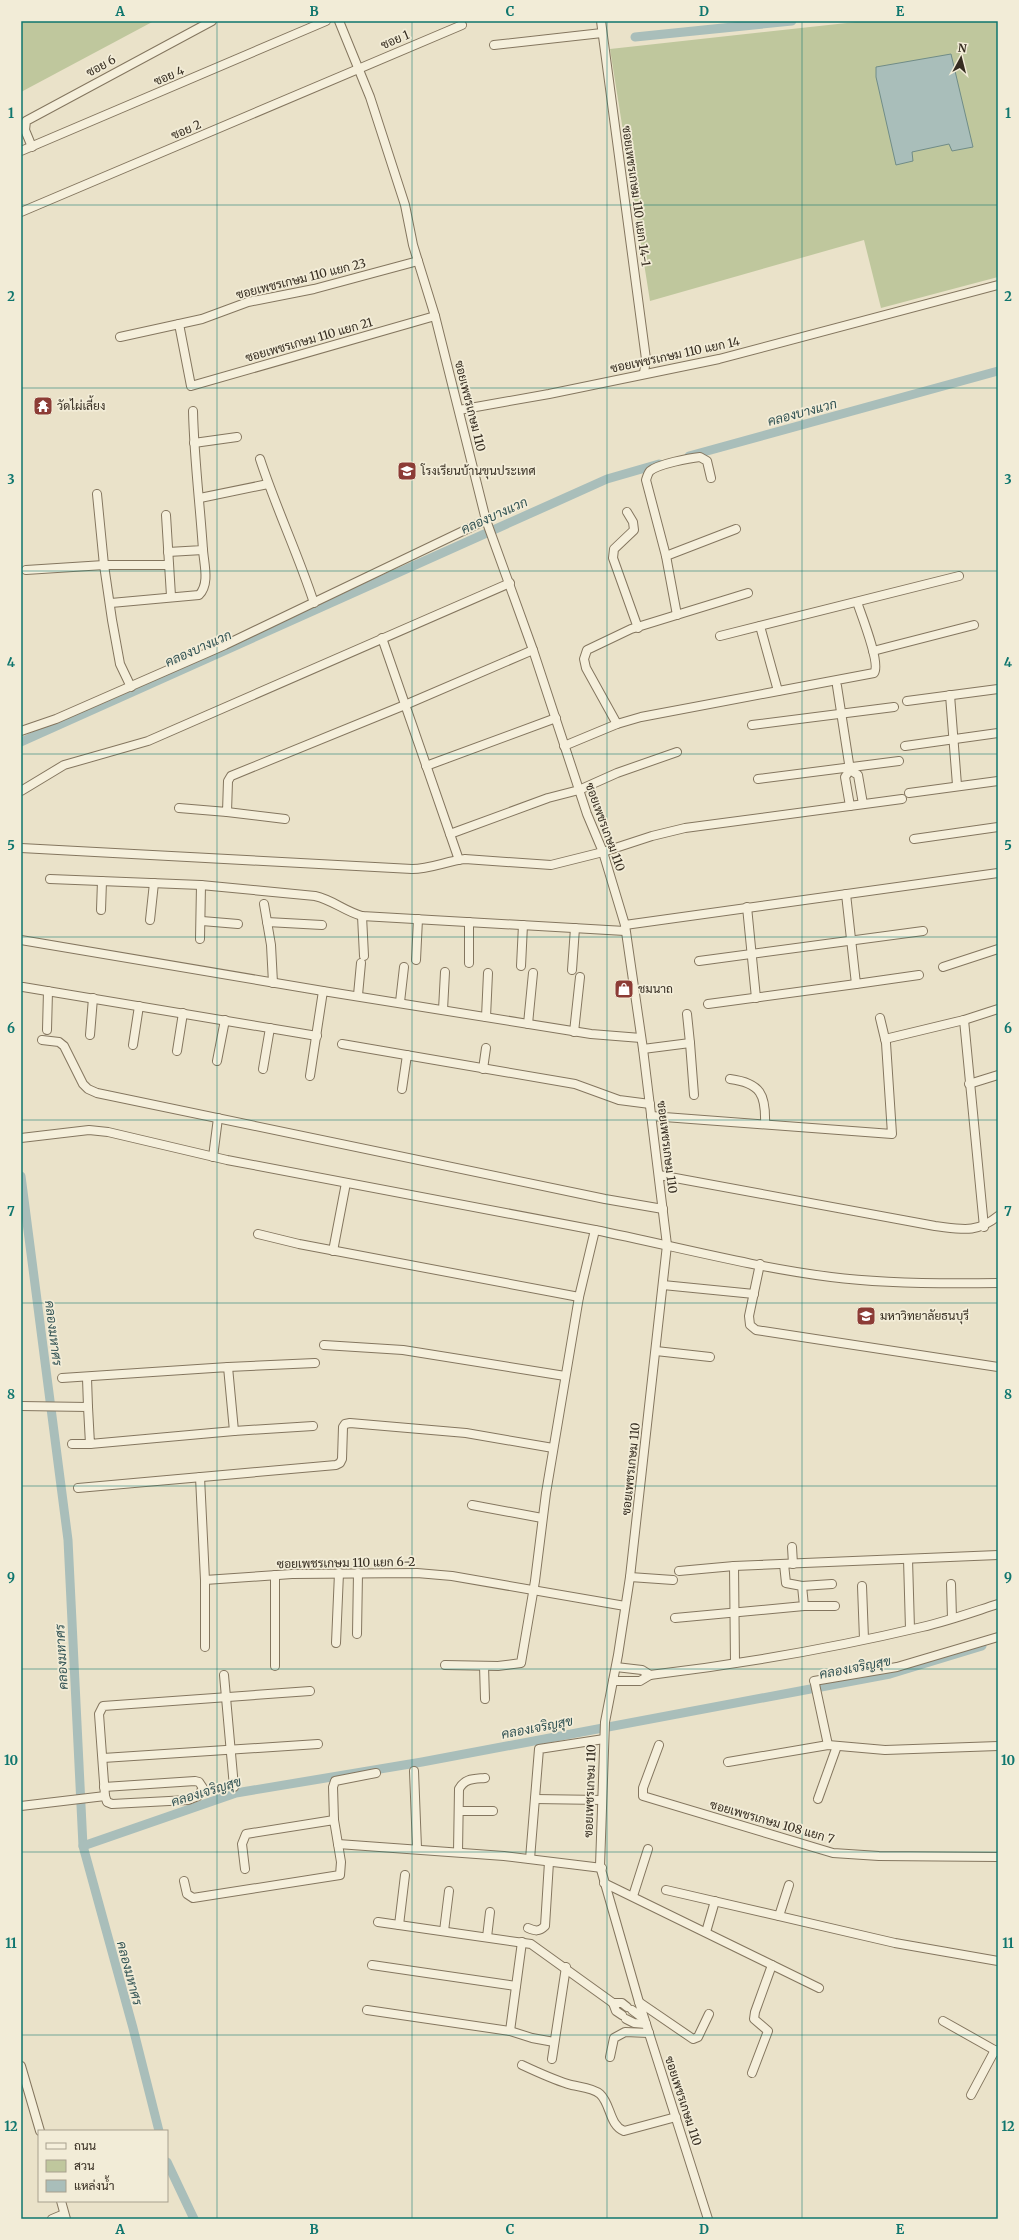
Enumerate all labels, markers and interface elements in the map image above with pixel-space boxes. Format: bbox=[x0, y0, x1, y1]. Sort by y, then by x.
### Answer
text: A bbox=[114, 3, 125, 20]
text: B bbox=[309, 3, 319, 20]
text: C bbox=[506, 3, 515, 20]
text: D bbox=[699, 3, 709, 20]
text: E bbox=[896, 3, 905, 20]
street label: ซอย 1 bbox=[378, 27, 412, 52]
north arrow bbox=[941, 38, 981, 78]
text: N bbox=[957, 41, 968, 56]
street label: ซอย 6 bbox=[83, 52, 118, 80]
street label: ซอย 4 bbox=[151, 62, 187, 89]
text: 1 bbox=[8, 105, 14, 122]
text: 1 bbox=[1005, 105, 1011, 122]
street label: ซอย 2 bbox=[168, 117, 203, 143]
street label: ซอยเพชรเกษม 110 แยก 14-1 bbox=[619, 124, 654, 268]
street label: ซอยเพชรเกษม 110 แยก 23 bbox=[234, 255, 368, 302]
text: 2 bbox=[7, 288, 15, 305]
text: 2 bbox=[1004, 288, 1012, 305]
street label: ซอยเพชรเกษม 110 แยก 21 bbox=[243, 314, 375, 365]
street label: ซอยเพชรเกษม 110 แยก 14 bbox=[609, 333, 742, 376]
street label: ซอยเพชรเกษม 110 bbox=[452, 359, 489, 453]
temple icon: วัดไผ่เลี้ยง bbox=[32, 395, 54, 417]
place label: วัดไผ่เลี้ยง bbox=[57, 395, 105, 413]
water label: คลองบางแวก bbox=[766, 395, 839, 430]
school or university icon: โรงเรียนบ้านขุนประเทศ bbox=[396, 460, 418, 482]
place label: โรงเรียนบ้านขุนประเทศ bbox=[420, 463, 536, 480]
text: 3 bbox=[7, 471, 15, 488]
text: 3 bbox=[1004, 471, 1012, 488]
water label: คลองบางแวก bbox=[458, 493, 530, 538]
water label: คลองบางแวก bbox=[162, 626, 234, 671]
text: 4 bbox=[7, 654, 16, 671]
text: 4 bbox=[1004, 654, 1013, 671]
street label: ซอยเพชรเกษม 110 bbox=[582, 780, 629, 874]
text: 5 bbox=[7, 837, 15, 854]
text: 5 bbox=[1004, 837, 1012, 854]
shop icon: ชมนาถ bbox=[613, 978, 635, 1000]
place label: ชมนาถ bbox=[638, 981, 673, 996]
text: 6 bbox=[7, 1020, 15, 1037]
text: 6 bbox=[1004, 1020, 1012, 1037]
street label: ซอยเพชรเกษม 110 bbox=[654, 1100, 681, 1194]
text: 7 bbox=[7, 1203, 15, 1220]
text: 7 bbox=[1004, 1203, 1012, 1220]
water label: คลองมหาศร bbox=[41, 1299, 66, 1367]
school or university icon: มหาวิทยาลัยธนบุรี bbox=[855, 1305, 877, 1327]
place label: มหาวิทยาลัยธนบุรี bbox=[880, 1308, 969, 1325]
text: 8 bbox=[7, 1386, 15, 1403]
text: 8 bbox=[1004, 1386, 1012, 1403]
street label: ซอยเพชรเกษม 110 bbox=[618, 1421, 643, 1516]
street label: ซอยเพชรเกษม 110 แยก 6-2 bbox=[277, 1554, 415, 1571]
text: 9 bbox=[7, 1569, 15, 1586]
text: 9 bbox=[1004, 1569, 1012, 1586]
water label: คลองมหาศร bbox=[51, 1623, 72, 1690]
water label: คลองเจริญสุข bbox=[818, 1652, 893, 1684]
water label: คลองเจริญสุข bbox=[500, 1712, 575, 1744]
street label: ซอยเพชรเกษม 110 bbox=[580, 1744, 599, 1838]
text: 10 bbox=[4, 1752, 18, 1769]
text: 10 bbox=[1001, 1752, 1015, 1769]
water label: คลองเจริญสุข bbox=[169, 1773, 244, 1811]
street label: ซอยเพชรเกษม 108 แยก 7 bbox=[708, 1797, 836, 1847]
text: 11 bbox=[5, 1935, 17, 1952]
text: 11 bbox=[1002, 1935, 1014, 1952]
water label: คลองมหาศร bbox=[113, 1939, 146, 2008]
street label: ซอยเพชรเกษม 110 bbox=[662, 2054, 705, 2148]
text: 12 bbox=[4, 2118, 18, 2135]
text: 12 bbox=[1001, 2118, 1015, 2135]
legend bbox=[38, 2130, 168, 2202]
text: ถนน bbox=[74, 2138, 97, 2153]
text: สวน bbox=[74, 2158, 95, 2173]
text: แหล่งน้ำ bbox=[74, 2175, 114, 2193]
text: A bbox=[114, 2221, 125, 2238]
text: B bbox=[309, 2221, 319, 2238]
text: C bbox=[506, 2221, 515, 2238]
text: D bbox=[699, 2221, 709, 2238]
text: E bbox=[896, 2221, 905, 2238]

